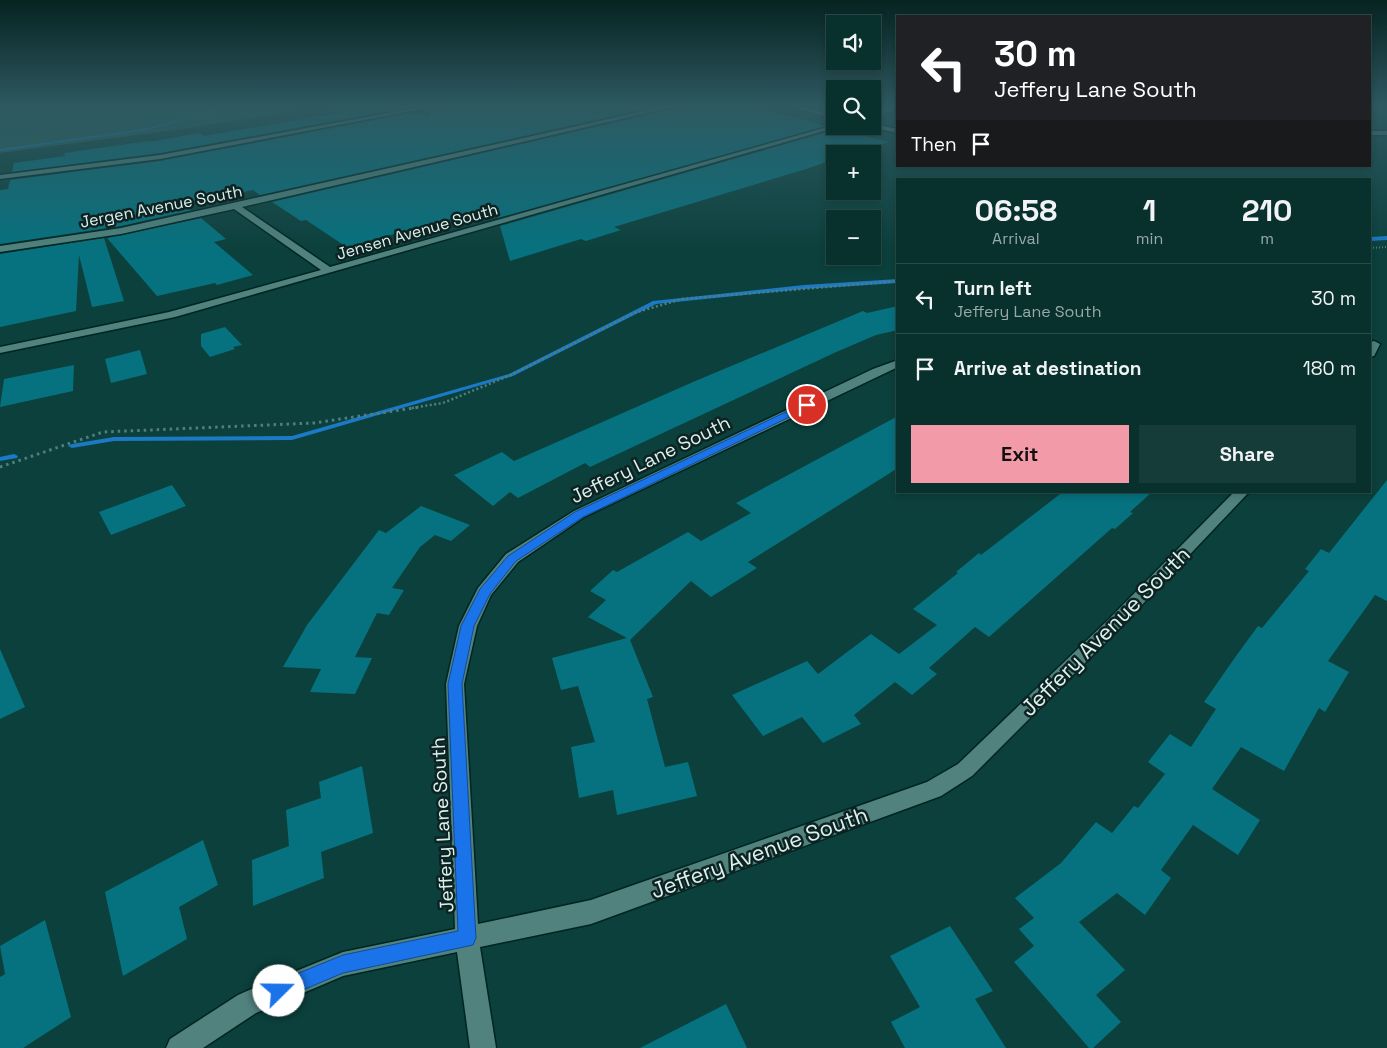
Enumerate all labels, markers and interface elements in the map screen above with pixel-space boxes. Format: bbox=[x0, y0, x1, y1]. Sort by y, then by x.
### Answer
map controls bbox=[826, 15, 881, 265]
button: sound bbox=[826, 15, 881, 70]
text: 30 m bbox=[994, 32, 1077, 76]
icon: left bbox=[911, 35, 976, 100]
text: Jeffery Lane South bbox=[994, 75, 1197, 103]
button: search bbox=[826, 80, 881, 135]
icon: arrive bbox=[967, 130, 995, 158]
text: Then bbox=[911, 132, 957, 157]
button: + bbox=[826, 145, 881, 200]
street label: Jergen Avenue South bbox=[78, 180, 244, 233]
text: 06:58 bbox=[974, 191, 1057, 230]
text: 1 bbox=[1143, 191, 1156, 230]
text: 210 bbox=[1242, 191, 1293, 230]
street label: Jensen Avenue South bbox=[334, 198, 500, 265]
button: − bbox=[826, 210, 881, 265]
text: Arrival bbox=[992, 228, 1040, 249]
text: min bbox=[1136, 228, 1163, 249]
text: m bbox=[1260, 228, 1274, 249]
text: Turn left bbox=[954, 276, 1032, 301]
icon: left bbox=[911, 285, 939, 313]
text: 30 m bbox=[1311, 286, 1356, 311]
text: Jeffery Lane South bbox=[954, 301, 1101, 322]
icon: arrive bbox=[911, 355, 939, 383]
text: Arrive at destination bbox=[954, 356, 1142, 381]
text: 180 m bbox=[1303, 356, 1356, 381]
pin bbox=[786, 384, 828, 426]
icon: arrive bbox=[793, 391, 821, 419]
street label: Jeffery Lane South bbox=[566, 410, 734, 509]
button: Exit bbox=[911, 425, 1129, 483]
button: Share bbox=[1139, 425, 1356, 483]
street label: Jeffery Avenue South bbox=[1014, 540, 1196, 722]
street label: Jeffery Lane South bbox=[425, 737, 460, 913]
street label: Jeffery Avenue South bbox=[647, 800, 871, 904]
position arrow bbox=[252, 964, 304, 1016]

